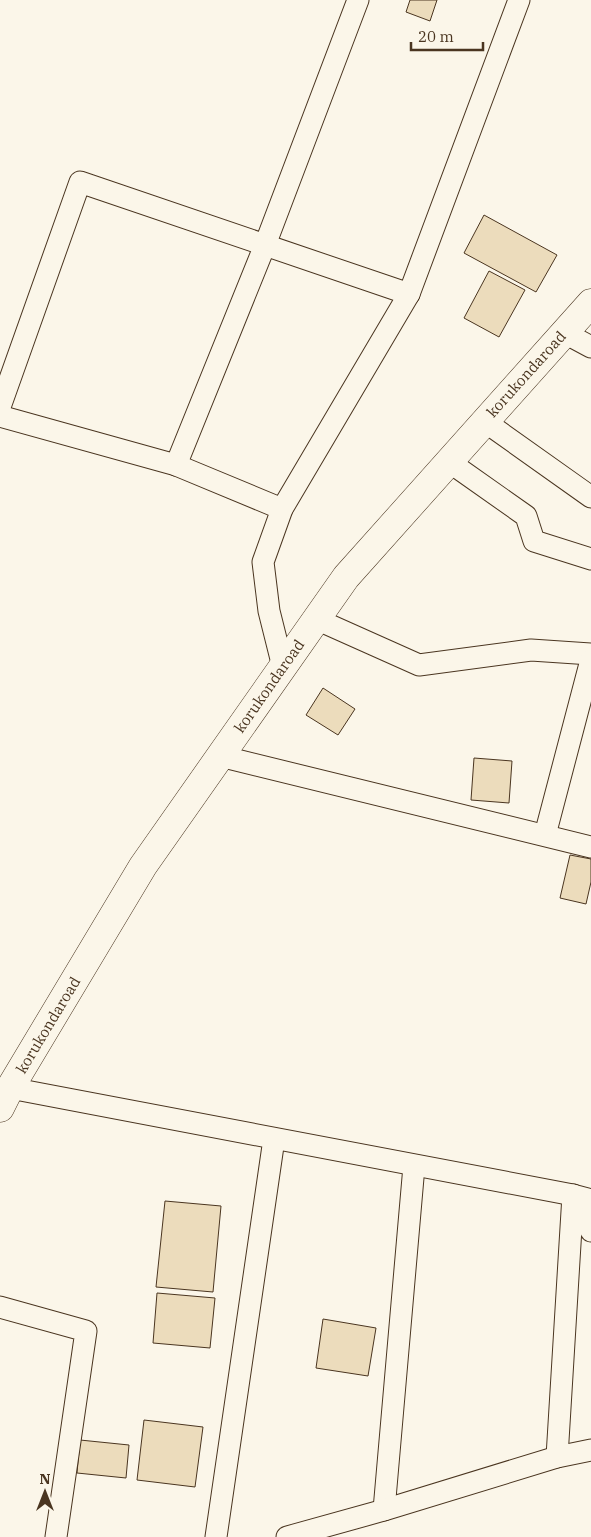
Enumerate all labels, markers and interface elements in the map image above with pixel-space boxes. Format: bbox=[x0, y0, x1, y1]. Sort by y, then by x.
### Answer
scale bar bbox=[411, 20, 484, 52]
text: 20 m bbox=[418, 27, 454, 46]
street label: korukondaroad bbox=[482, 327, 570, 421]
street label: korukondaroad bbox=[230, 636, 308, 736]
street label: korukondaroad bbox=[12, 973, 84, 1077]
north arrow bbox=[20, 1467, 70, 1517]
text: N bbox=[39, 1470, 51, 1488]

